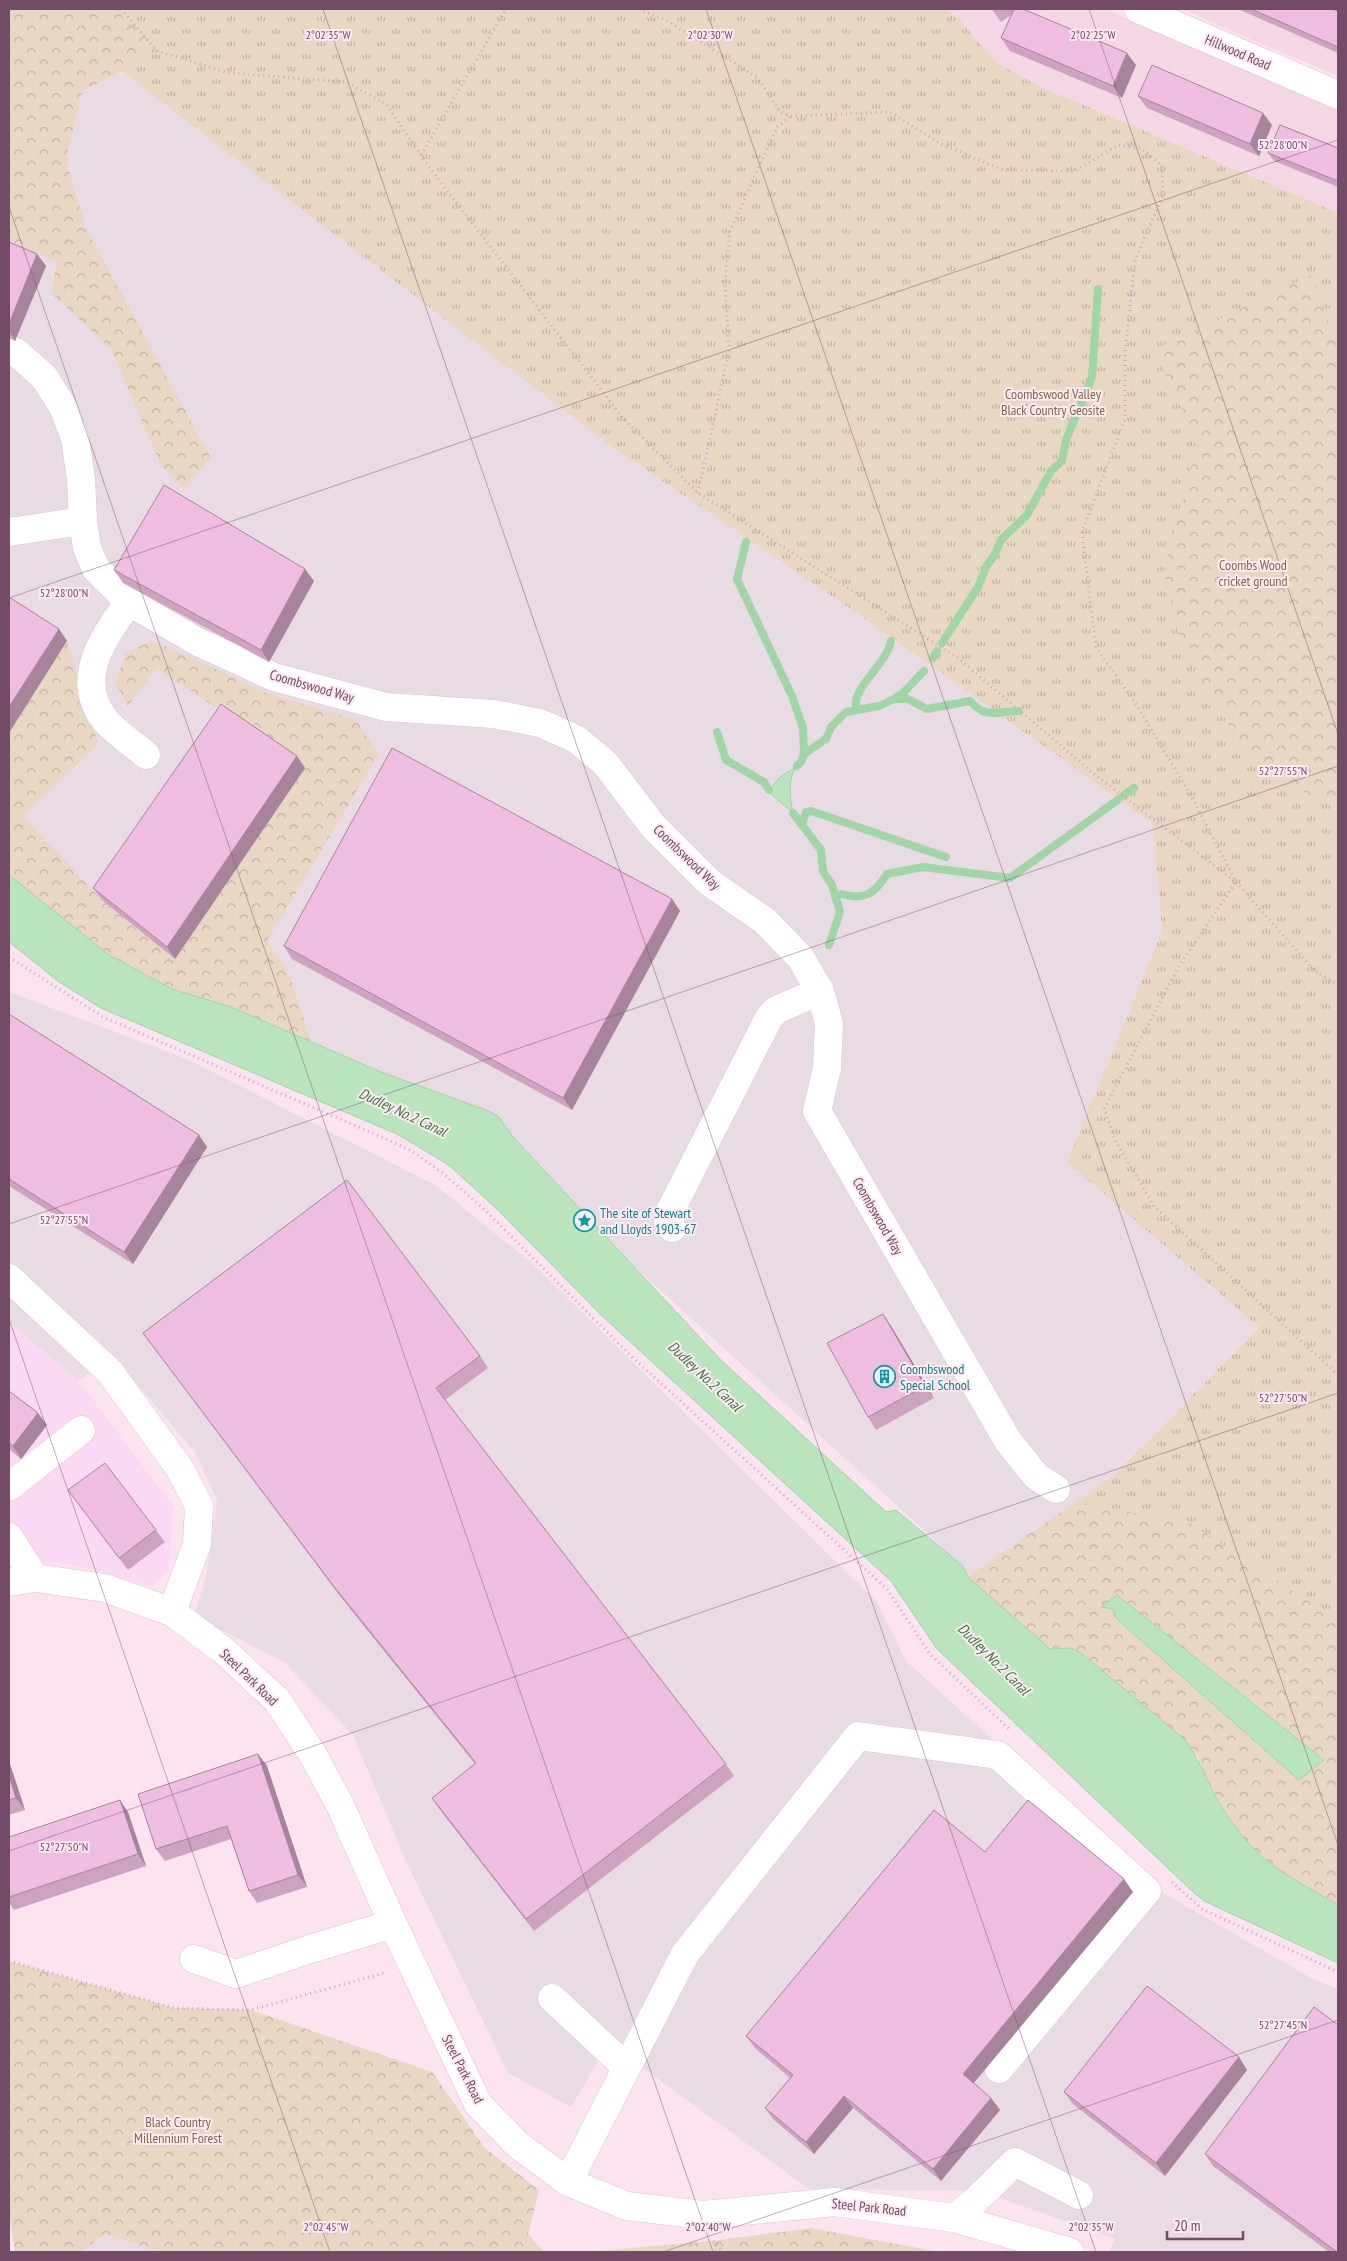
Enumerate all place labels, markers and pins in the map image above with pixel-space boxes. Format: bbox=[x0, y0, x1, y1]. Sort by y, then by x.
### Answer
place label: The site of Stewart and Lloyds 1903-67 bbox=[600, 1204, 697, 1238]
place icon: The site of Stewart and Lloyds 1903-67 bbox=[572, 1209, 596, 1233]
place label: Coombswood Special School bbox=[900, 1360, 971, 1394]
building icon: Coombswood Special School bbox=[872, 1365, 896, 1389]

